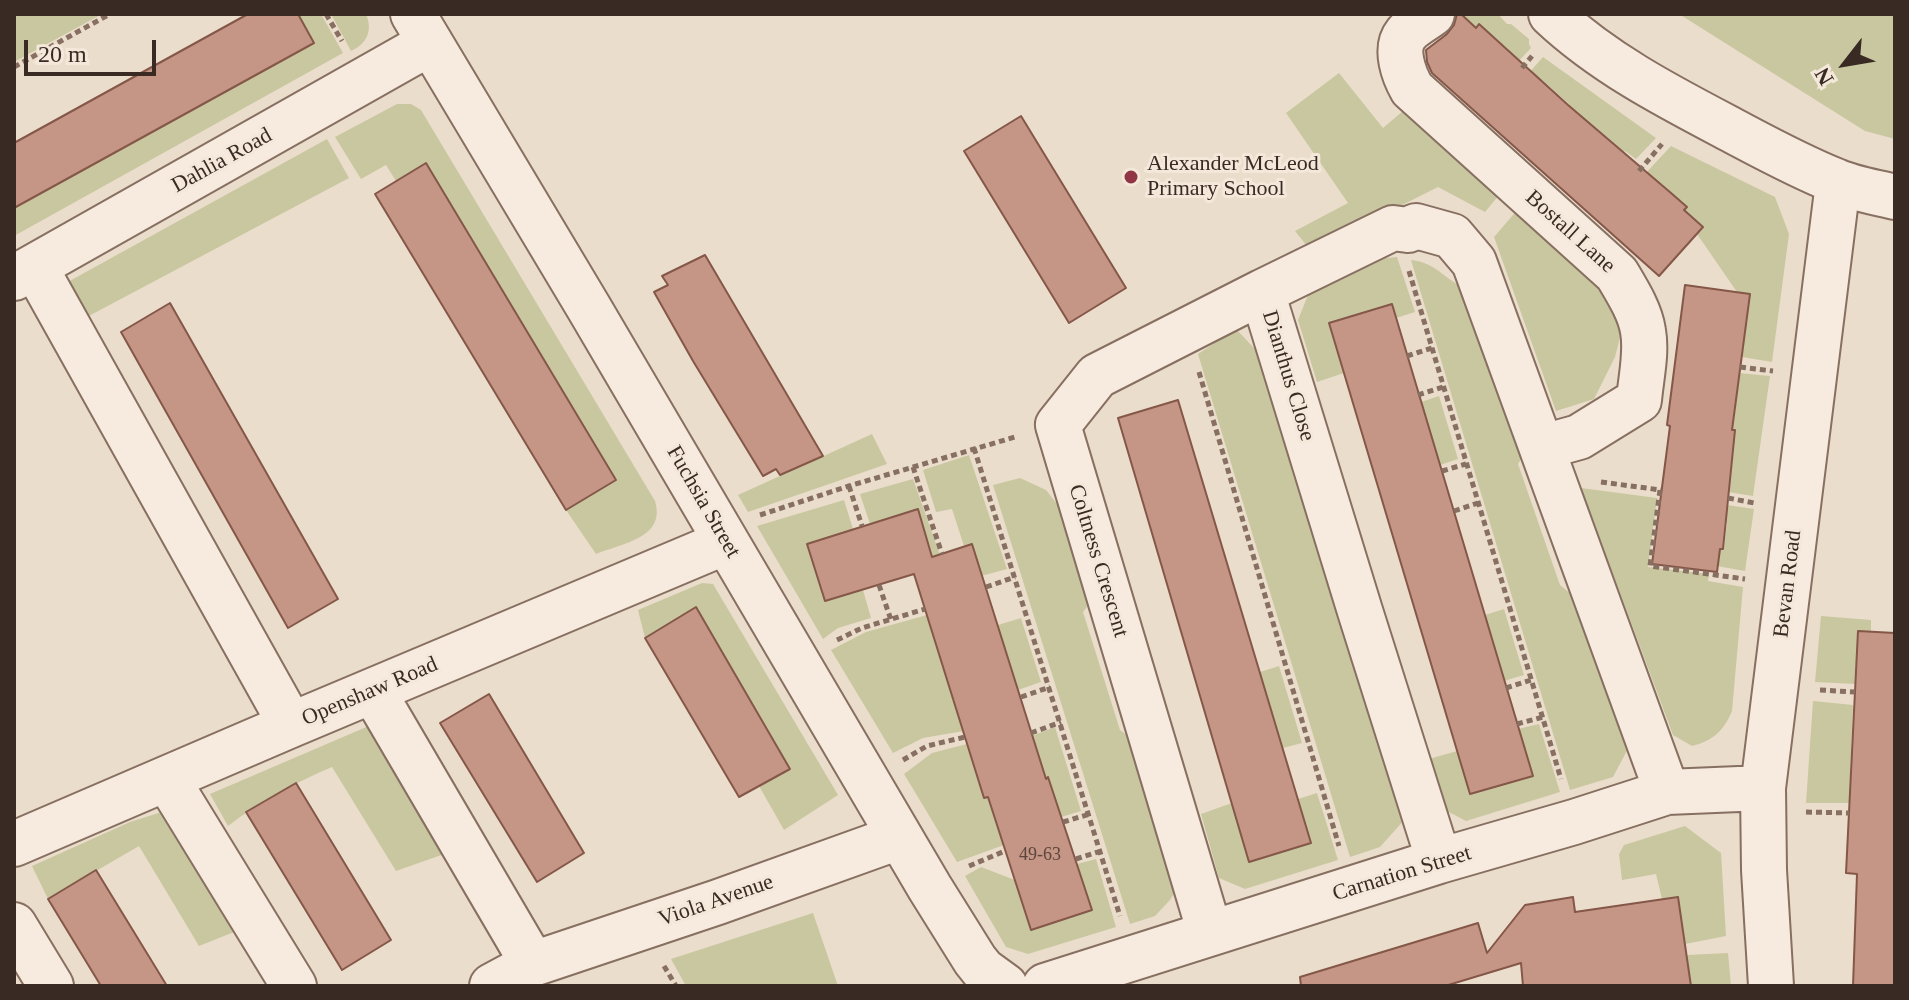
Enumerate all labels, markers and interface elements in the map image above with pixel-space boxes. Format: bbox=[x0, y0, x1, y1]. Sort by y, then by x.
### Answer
scale bar bbox=[28, 24, 160, 74]
north arrow bbox=[1805, 24, 1885, 104]
text: 20 m bbox=[38, 41, 87, 67]
text: N bbox=[1809, 63, 1839, 90]
street label: Dahlia Road bbox=[167, 123, 277, 199]
place label: Alexander McLeod Primary School bbox=[1147, 151, 1319, 202]
marker: Alexander McLeod Primary School bbox=[1122, 168, 1140, 186]
street label: Bostall Lane bbox=[1520, 185, 1620, 279]
street label: Dianthus Close bbox=[1256, 308, 1320, 444]
street label: Fuchsia Street bbox=[660, 441, 746, 563]
street label: Coltness Crescent bbox=[1062, 481, 1134, 641]
street label: Bevan Road bbox=[1768, 529, 1808, 639]
street label: Openshaw Road bbox=[298, 652, 442, 732]
street label: Carnation Street bbox=[1329, 840, 1475, 908]
house number: 49-63 bbox=[1019, 844, 1061, 866]
street label: Viola Avenue bbox=[655, 869, 777, 933]

